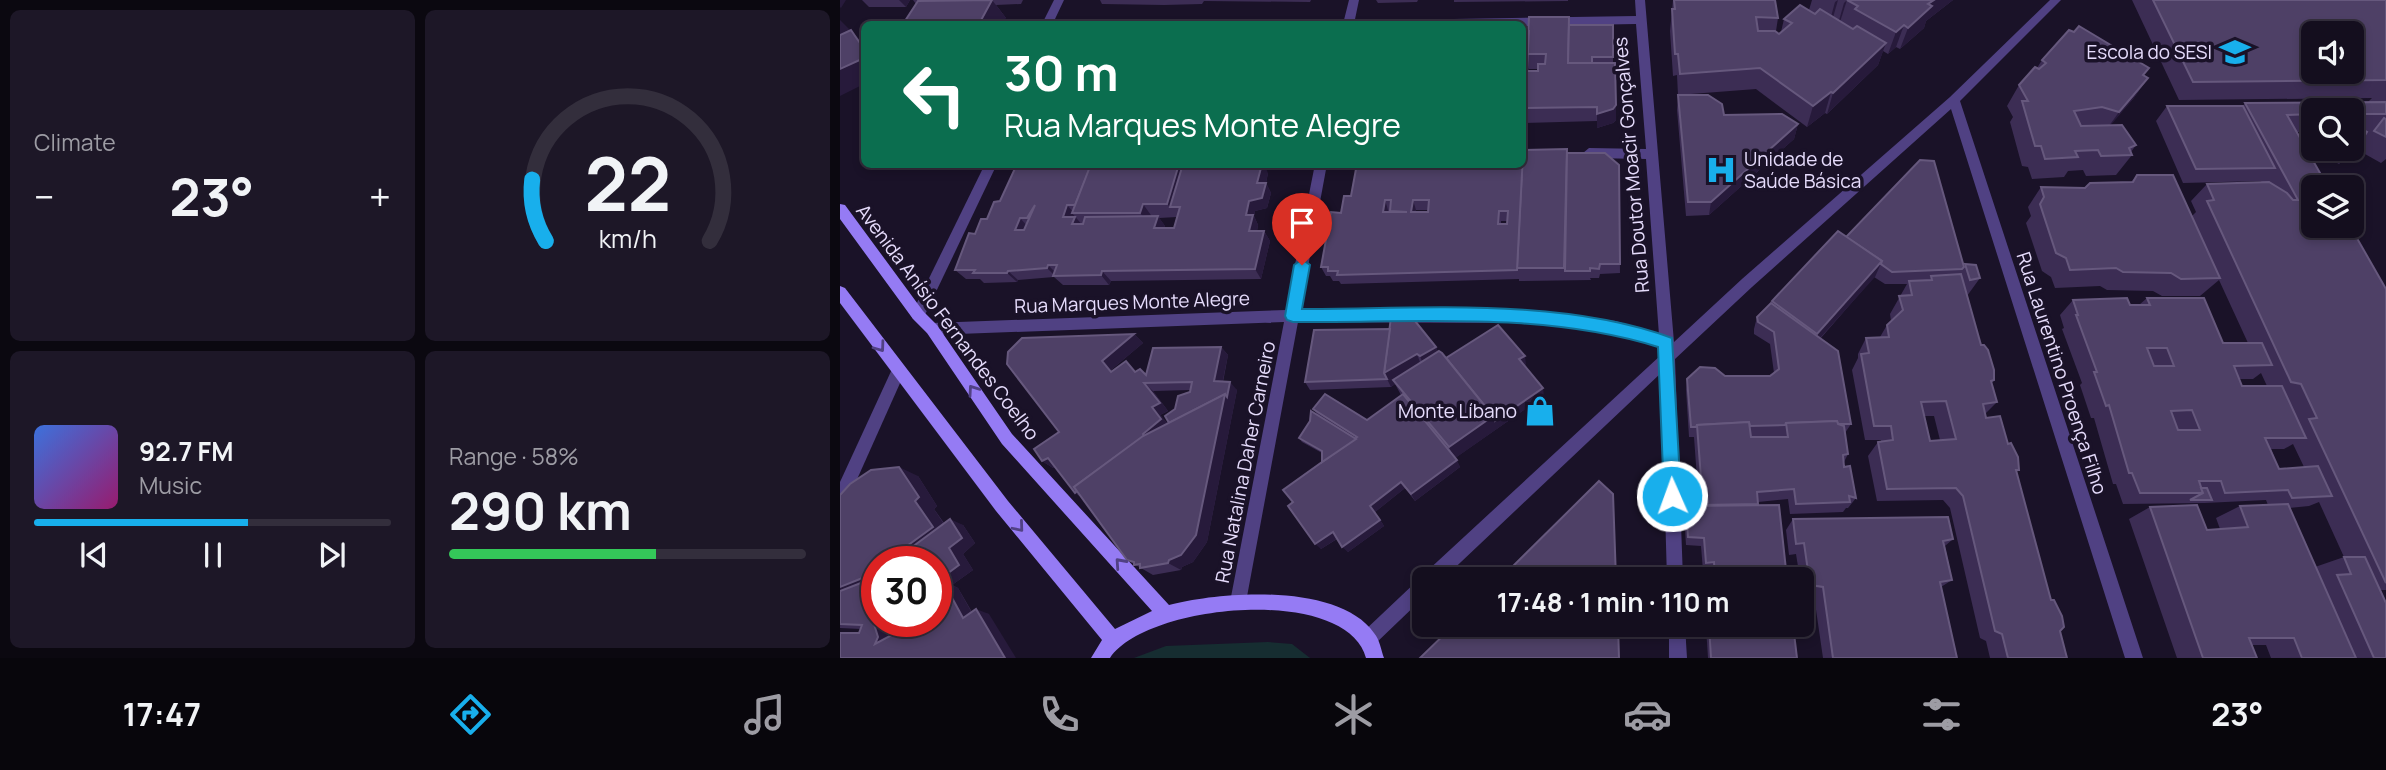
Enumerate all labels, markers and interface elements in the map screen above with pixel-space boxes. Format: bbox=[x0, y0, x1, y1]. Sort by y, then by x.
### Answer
map controls bbox=[2301, 21, 2364, 238]
button: sound bbox=[2301, 21, 2364, 84]
school or university icon: Escola do SESI bbox=[2218, 35, 2252, 69]
street label: Rua Doutor Moacir Gonçalves bbox=[1607, 36, 1655, 294]
text: 30 m bbox=[1004, 39, 1119, 106]
place label: Escola do SESI bbox=[2086, 39, 2212, 65]
icon: left bbox=[889, 49, 980, 140]
button: search bbox=[2301, 98, 2364, 161]
text: Rua Marques Monte Alegre bbox=[1004, 103, 1401, 147]
text: Climate bbox=[34, 126, 116, 158]
text: 22 bbox=[584, 134, 671, 234]
place label: Unidade de Saúde Básica bbox=[1744, 146, 1861, 194]
hospital icon: Unidade de Saúde Básica bbox=[1704, 153, 1738, 187]
text: 23° bbox=[170, 161, 254, 232]
text: − bbox=[34, 170, 55, 222]
text: + bbox=[369, 170, 391, 222]
button: layers bbox=[2301, 175, 2364, 238]
pin bbox=[1272, 193, 1332, 265]
street label: Avenida Anísio Fernandes Coelho bbox=[851, 199, 1045, 445]
icon: arrive bbox=[1283, 204, 1321, 242]
text: km/h bbox=[598, 221, 657, 256]
street label: Rua Laurentino Proença Filho bbox=[2010, 248, 2114, 498]
street label: Rua Marques Monte Alegre bbox=[1014, 285, 1250, 319]
one-way arrow bbox=[872, 339, 884, 352]
street label: Rua Natalina Daher Carneiro bbox=[1209, 339, 1281, 585]
one-way arrow bbox=[968, 384, 981, 397]
shop icon: Monte Líbano bbox=[1523, 394, 1557, 428]
place label: Monte Líbano bbox=[1398, 398, 1517, 424]
text: 92.7 FM bbox=[139, 433, 233, 469]
text: Range · 58% bbox=[449, 440, 579, 472]
position arrow bbox=[1635, 459, 1709, 533]
text: Music bbox=[139, 469, 202, 501]
text: 290 km bbox=[449, 475, 632, 546]
one-way arrow bbox=[1011, 518, 1023, 531]
icon: previous bbox=[75, 536, 113, 574]
icon: pause bbox=[194, 536, 232, 574]
icon: next bbox=[313, 536, 351, 574]
speed limit sign: 30 bbox=[861, 546, 952, 637]
one-way arrow bbox=[1116, 558, 1128, 571]
text: 17:48 · 1 min · 110 m bbox=[1497, 584, 1729, 620]
icon: directions bbox=[446, 690, 495, 739]
icon: music bbox=[740, 690, 789, 739]
icon: phone bbox=[1035, 690, 1084, 739]
icon: climate bbox=[1329, 690, 1378, 739]
icon: car bbox=[1623, 690, 1672, 739]
icon: filters bbox=[1917, 690, 1966, 739]
text: 17:47 bbox=[123, 692, 201, 736]
text: 23° bbox=[2211, 692, 2263, 736]

